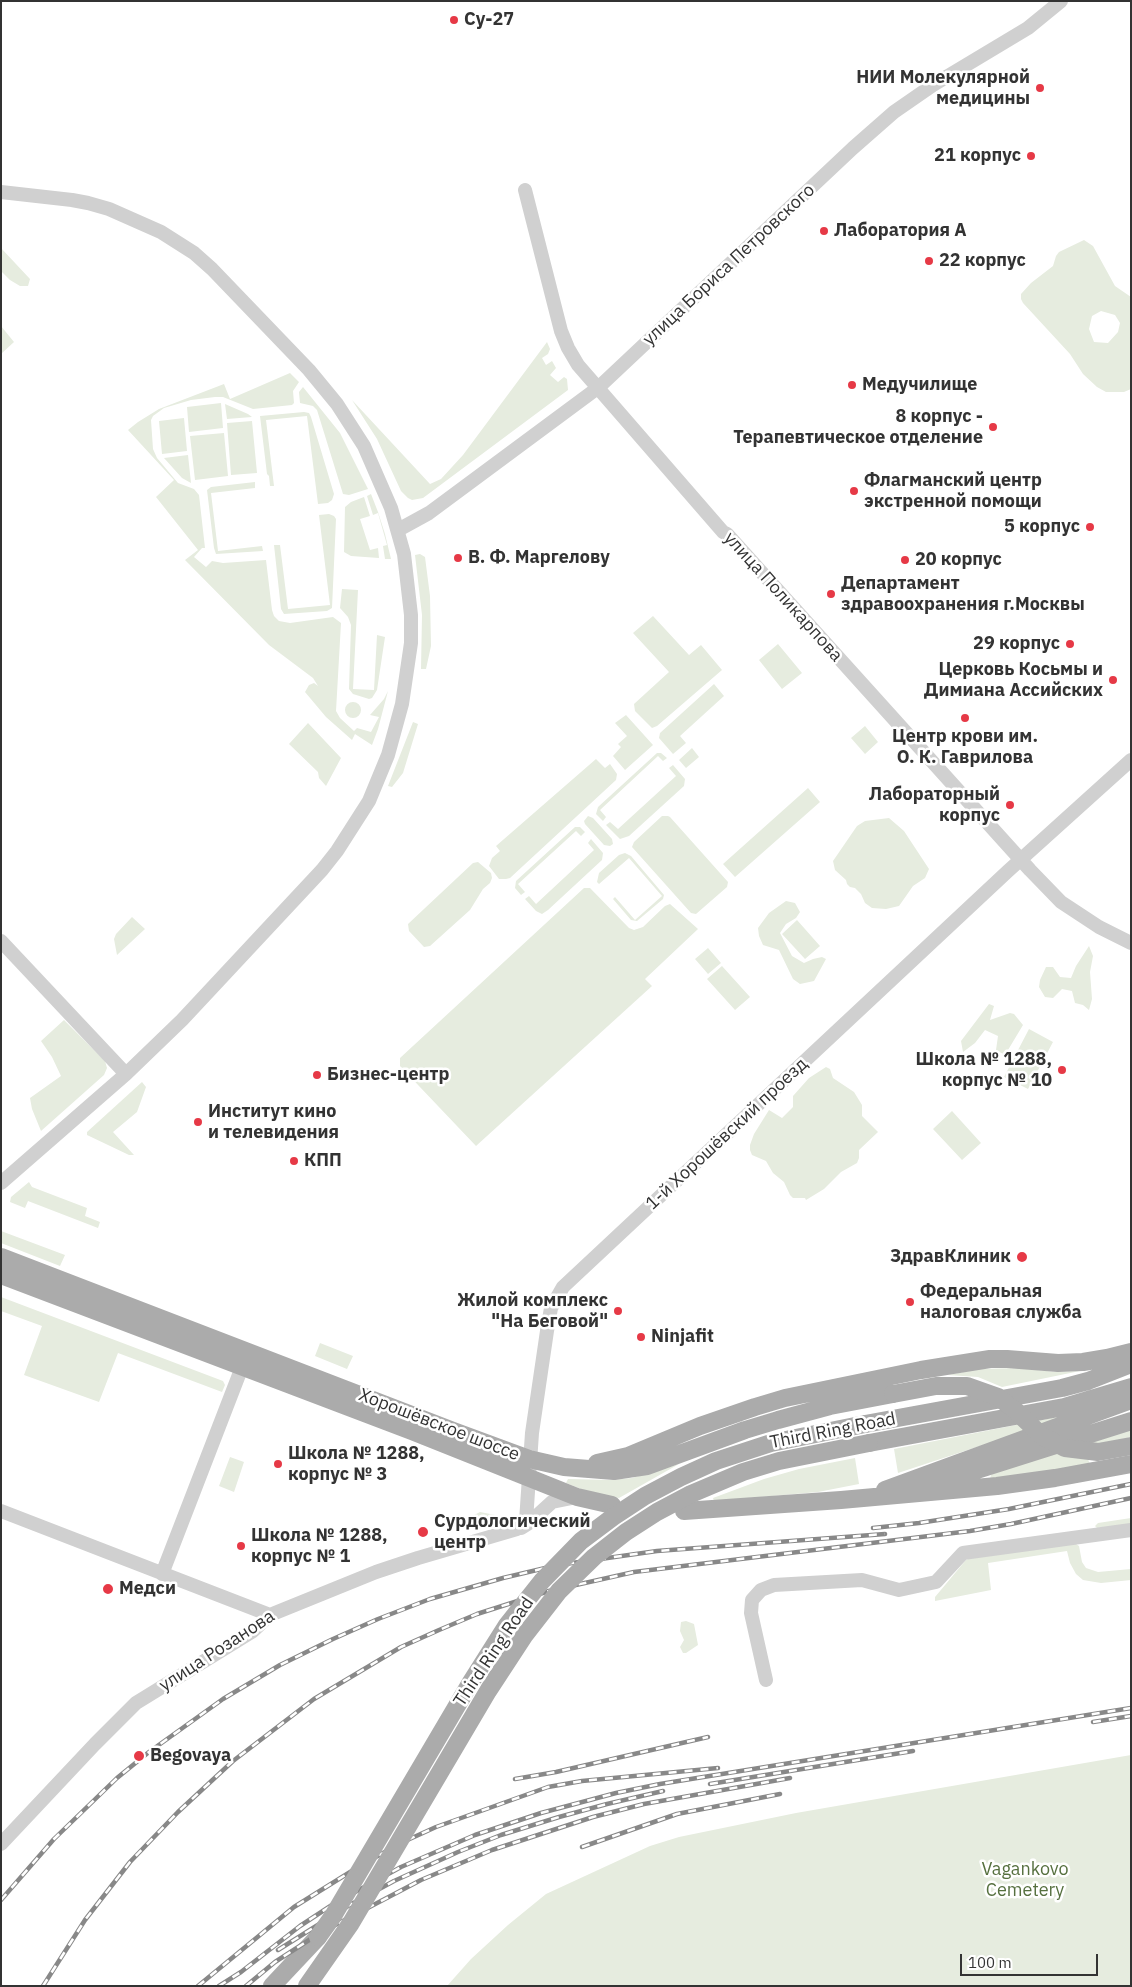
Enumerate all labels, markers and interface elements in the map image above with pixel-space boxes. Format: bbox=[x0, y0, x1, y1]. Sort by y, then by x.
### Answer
place label: Су-27 bbox=[464, 9, 514, 31]
marker: Су-27 bbox=[448, 14, 460, 26]
place label: НИИ Молекулярной медицины bbox=[856, 67, 1030, 110]
marker: НИИ Молекулярной медицины bbox=[1034, 82, 1046, 94]
place label: 21 корпус bbox=[934, 145, 1021, 167]
marker: 21 корпус bbox=[1025, 150, 1037, 162]
street label: улица Бориса Петровского bbox=[639, 180, 819, 350]
place label: Лаборатория А bbox=[834, 220, 967, 242]
marker: Лаборатория А bbox=[818, 225, 830, 237]
place label: 22 корпус bbox=[939, 250, 1026, 272]
marker: 22 корпус bbox=[923, 255, 935, 267]
place label: Медучилище bbox=[862, 374, 977, 396]
marker: Медучилище bbox=[846, 379, 858, 391]
place label: 8 корпус - Терапевтическое отделение bbox=[733, 406, 983, 448]
marker: 8 корпус - Терапевтическое отделение bbox=[987, 421, 999, 433]
place label: Флагманский центр экстренной помощи bbox=[864, 470, 1042, 512]
marker: Флагманский центр экстренной помощи bbox=[848, 485, 860, 497]
place label: 5 корпус bbox=[1004, 516, 1080, 538]
marker: 5 корпус bbox=[1084, 521, 1096, 533]
street label: улица Поликарпова bbox=[719, 528, 847, 666]
place label: В. Ф. Маргелову bbox=[468, 547, 610, 569]
place label: 20 корпус bbox=[915, 549, 1002, 571]
marker: В. Ф. Маргелову bbox=[452, 552, 464, 564]
marker: 20 корпус bbox=[899, 554, 911, 566]
place label: Департамент здравоохранения г.Москвы bbox=[841, 573, 1085, 616]
marker: Департамент здравоохранения г.Москвы bbox=[825, 588, 837, 600]
place label: 29 корпус bbox=[973, 633, 1060, 655]
marker: 29 корпус bbox=[1064, 638, 1076, 650]
place label: Церковь Косьмы и Димиана Ассийских bbox=[924, 659, 1103, 702]
marker: Церковь Косьмы и Димиана Ассийских bbox=[1107, 674, 1119, 686]
marker: Центр крови им. О. К. Гаврилова bbox=[959, 712, 971, 724]
place label: Центр крови им. О. К. Гаврилова bbox=[892, 726, 1038, 769]
place label: Лабораторный корпус bbox=[869, 784, 1000, 826]
marker: Лабораторный корпус bbox=[1004, 799, 1016, 811]
place label: Школа № 1288, корпус № 10 bbox=[915, 1049, 1052, 1092]
street label: 1-й Хорошёвский проезд bbox=[642, 1053, 812, 1215]
place label: Бизнес-центр bbox=[327, 1064, 449, 1086]
marker: Школа № 1288, корпус № 10 bbox=[1056, 1064, 1068, 1076]
marker: Бизнес-центр bbox=[311, 1069, 323, 1081]
place label: Институт кино и телевидения bbox=[208, 1101, 339, 1144]
marker: Институт кино и телевидения bbox=[192, 1116, 204, 1128]
place label: КПП bbox=[304, 1150, 342, 1172]
marker: КПП bbox=[288, 1155, 300, 1167]
place label: ЗдравКлиник bbox=[890, 1246, 1011, 1268]
marker: ЗдравКлиник bbox=[1015, 1250, 1029, 1264]
place label: Федеральная налоговая служба bbox=[920, 1281, 1082, 1324]
place label: Жилой комплекс "На Беговой" bbox=[457, 1290, 608, 1332]
marker: Федеральная налоговая служба bbox=[904, 1296, 916, 1308]
marker: Жилой комплекс "На Беговой" bbox=[612, 1305, 624, 1317]
place label: Ninjafit bbox=[651, 1326, 714, 1348]
marker: Ninjafit bbox=[635, 1331, 647, 1343]
street label: Хорошёвское шоссе bbox=[355, 1384, 523, 1466]
street label: Third Ring Road bbox=[768, 1408, 898, 1454]
place label: Школа № 1288, корпус № 3 bbox=[288, 1443, 425, 1486]
marker: Школа № 1288, корпус № 3 bbox=[272, 1458, 284, 1470]
place label: Сурдологический центр bbox=[434, 1511, 591, 1554]
place label: Школа № 1288, корпус № 1 bbox=[251, 1525, 388, 1568]
marker: Сурдологический центр bbox=[416, 1525, 430, 1539]
marker: Школа № 1288, корпус № 1 bbox=[235, 1540, 247, 1552]
place label: Медси bbox=[119, 1578, 176, 1600]
marker: Медси bbox=[101, 1582, 115, 1596]
street label: Third Ring Road bbox=[449, 1593, 539, 1711]
street label: улица Розанова bbox=[155, 1606, 279, 1696]
place label: Begovaya bbox=[150, 1745, 231, 1767]
marker: Begovaya bbox=[132, 1749, 146, 1763]
park label: Vagankovo Cemetery bbox=[981, 1859, 1069, 1902]
scale bar bbox=[962, 1944, 1100, 1976]
text: 100 m bbox=[968, 1953, 1012, 1972]

